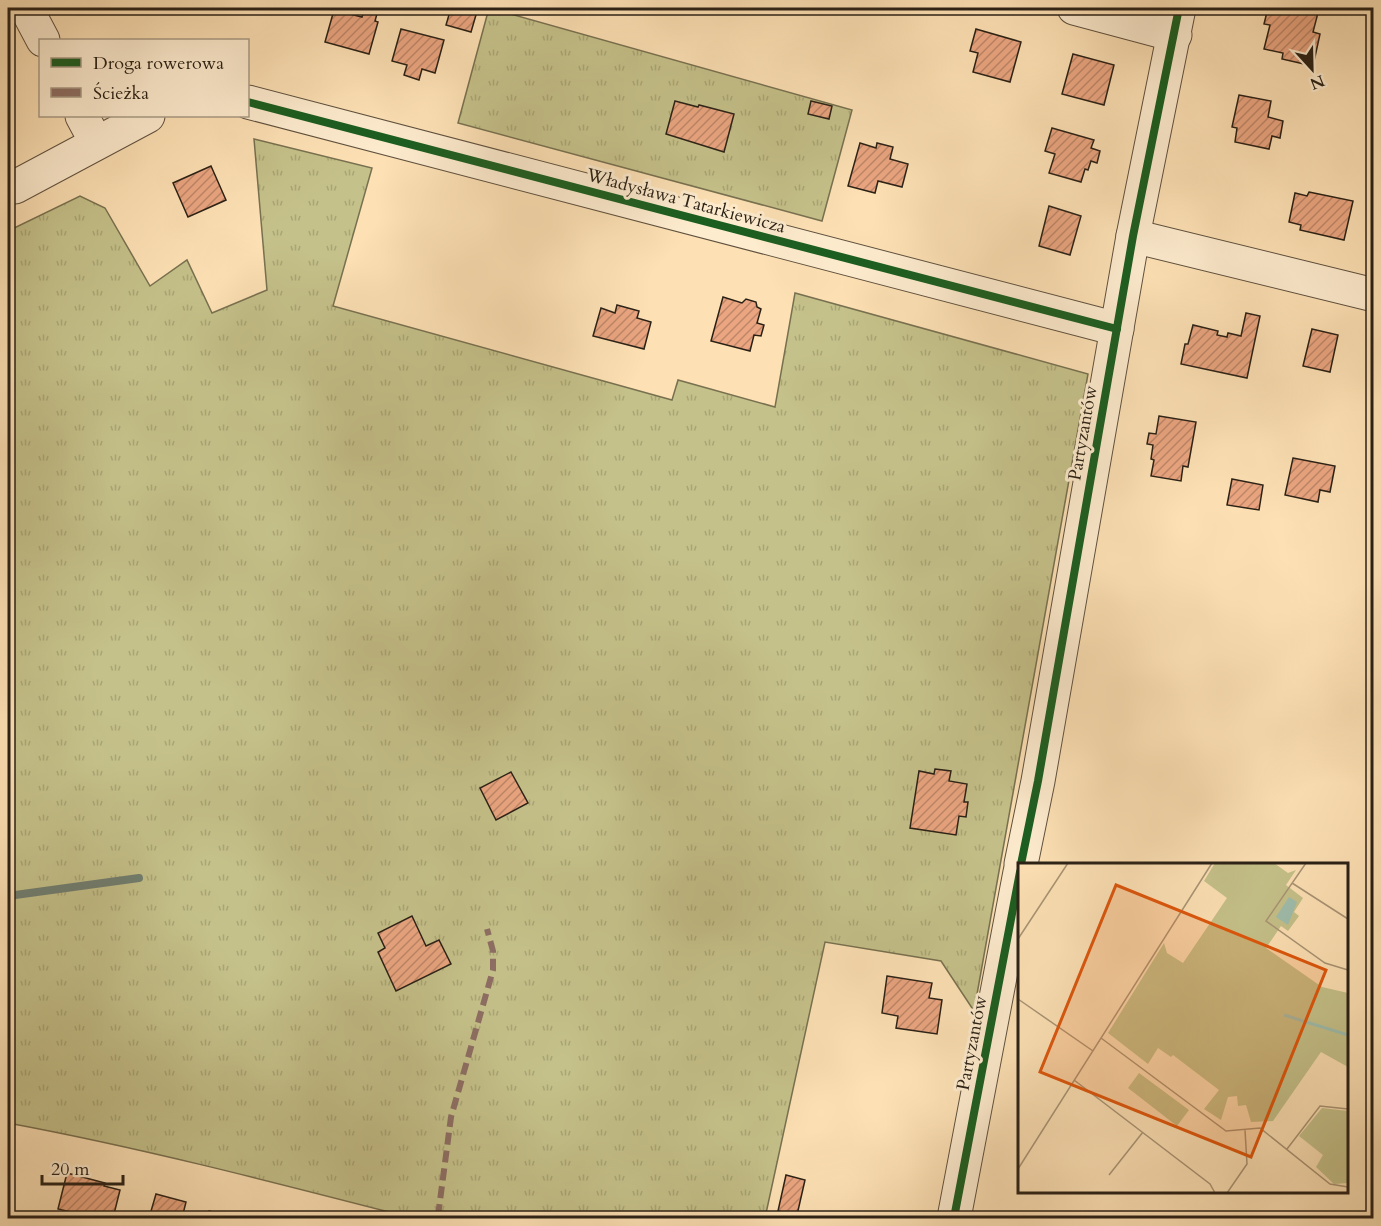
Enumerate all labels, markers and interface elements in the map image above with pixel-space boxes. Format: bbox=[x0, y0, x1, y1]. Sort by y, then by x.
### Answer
legend bbox=[39, 39, 249, 117]
north arrow bbox=[1282, 39, 1342, 99]
text: Droga rowerowa bbox=[93, 51, 224, 76]
text: N bbox=[1307, 69, 1328, 95]
text: Ścieżka bbox=[93, 81, 149, 106]
street label: Władysława Tatarkiewicza bbox=[583, 162, 788, 240]
street label: Partyzantów bbox=[1062, 383, 1104, 482]
inset map bbox=[1018, 863, 1348, 1193]
street label: Partyzantów bbox=[951, 993, 994, 1093]
scale bar bbox=[42, 1148, 123, 1186]
text: 20 m bbox=[51, 1157, 90, 1182]

